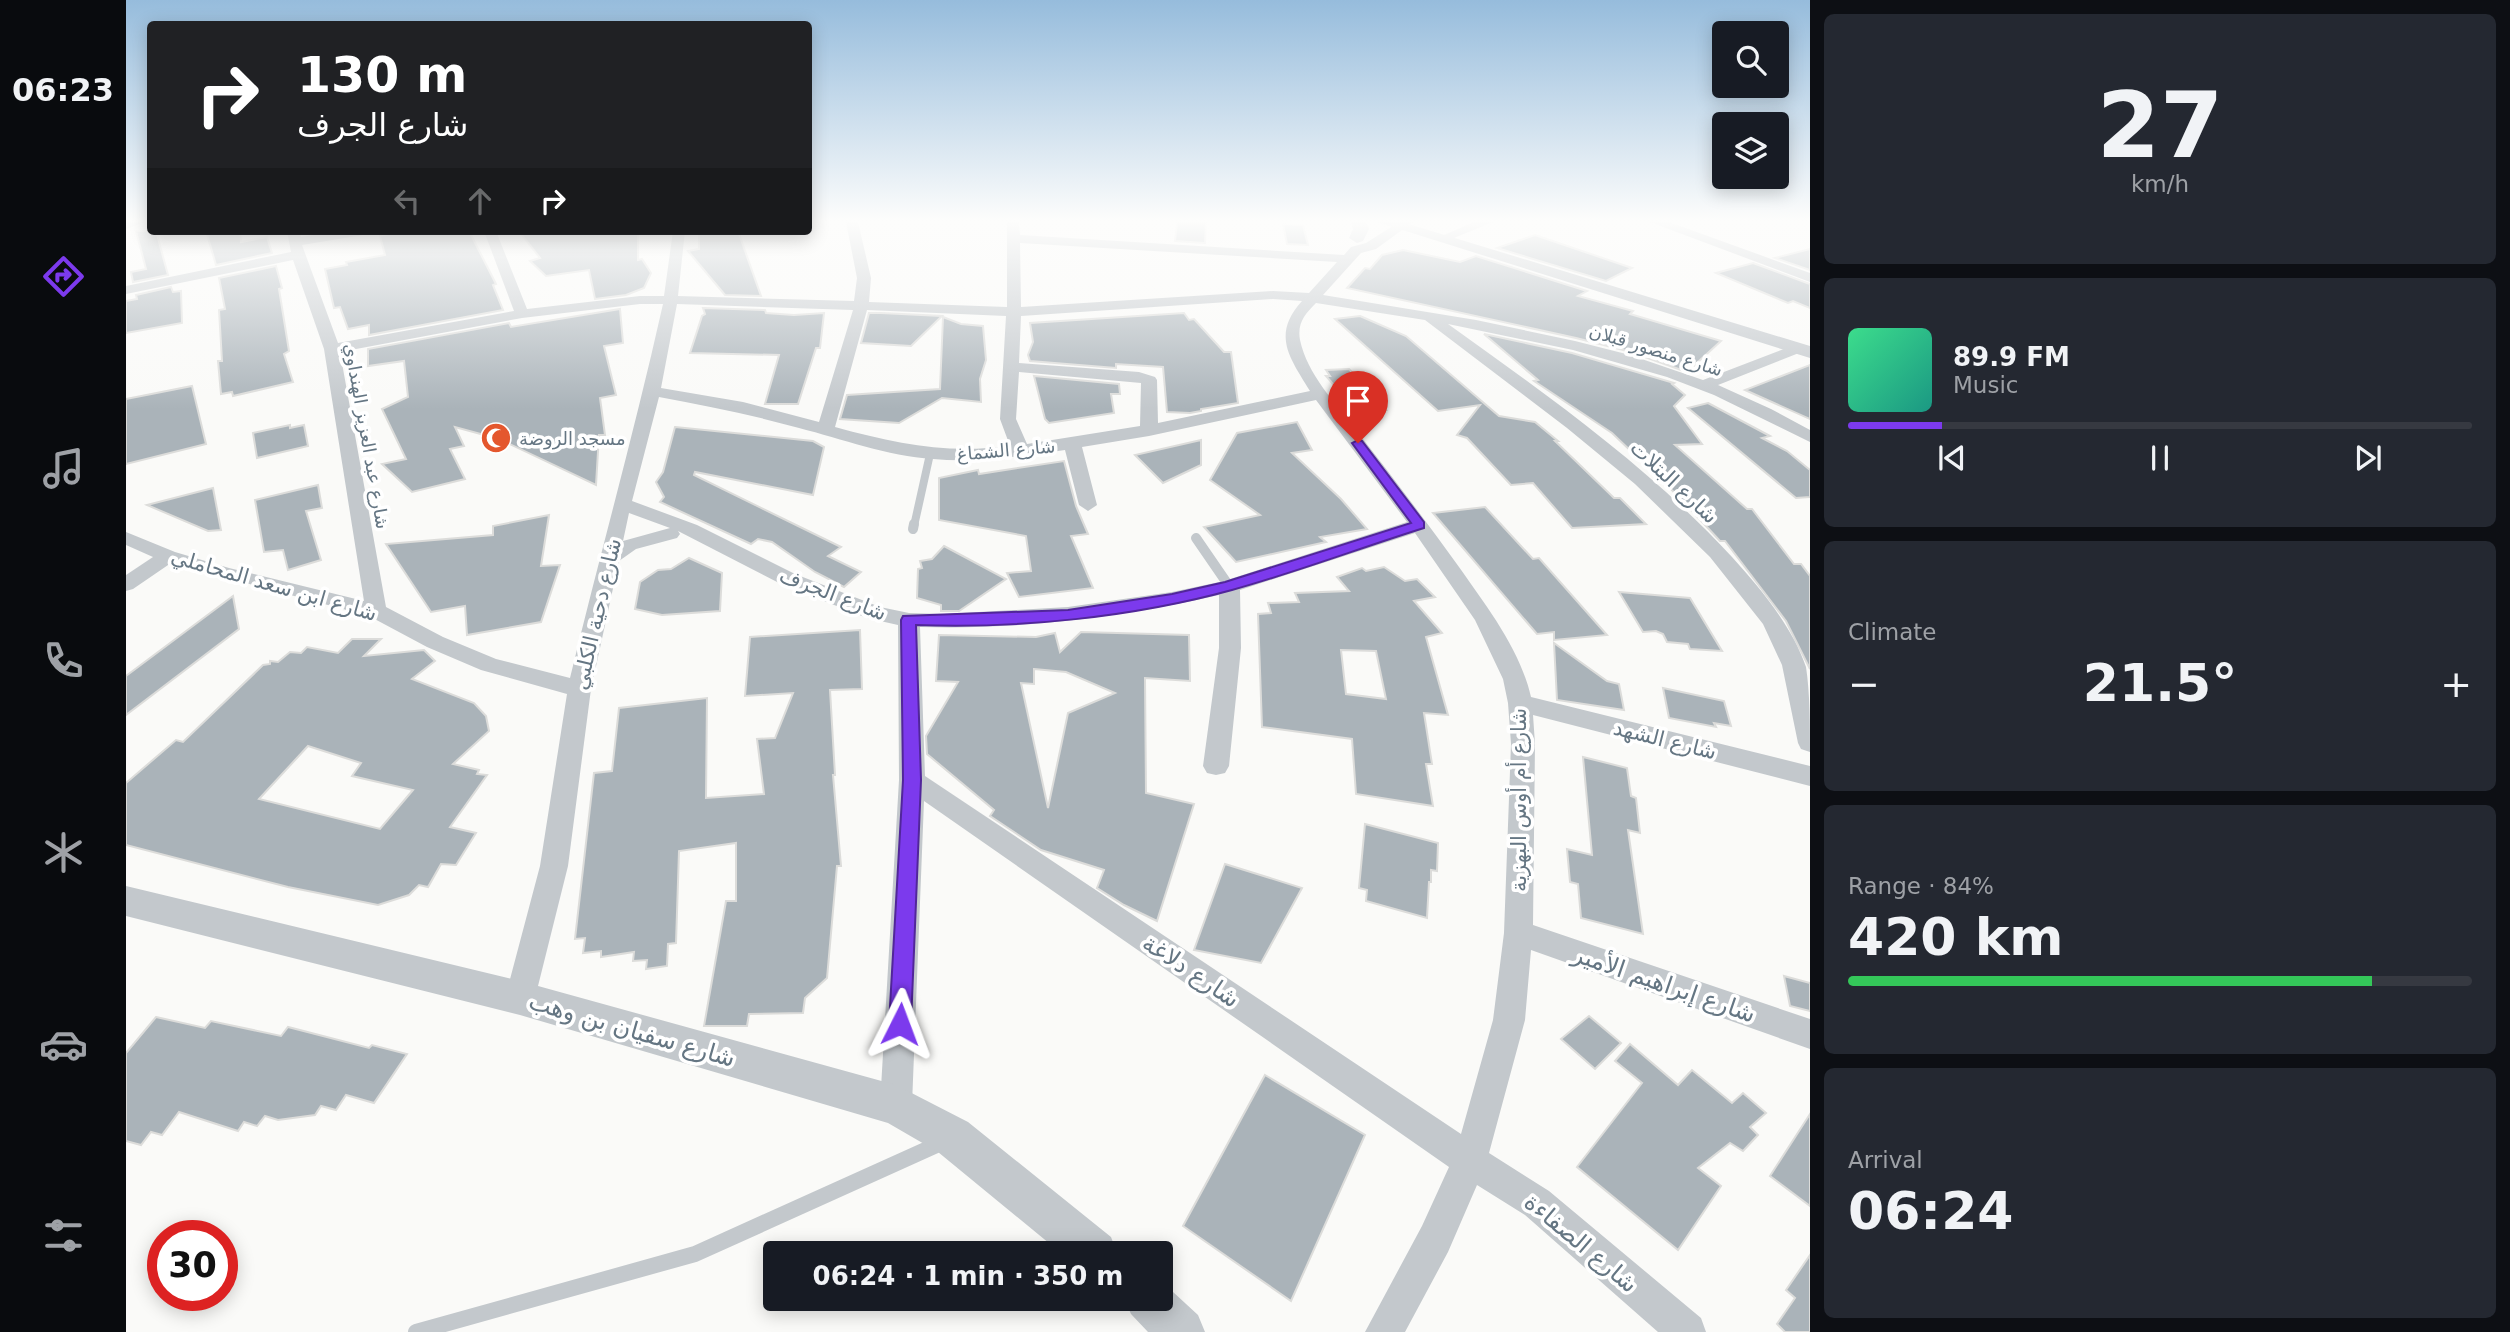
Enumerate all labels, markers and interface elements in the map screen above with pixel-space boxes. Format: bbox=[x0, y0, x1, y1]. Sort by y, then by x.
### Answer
map controls bbox=[1712, 21, 1789, 189]
button: search bbox=[1712, 21, 1789, 98]
text: 130 m bbox=[297, 47, 467, 104]
icon: right bbox=[182, 49, 273, 140]
text: 06:23 bbox=[12, 71, 114, 109]
text: 27 bbox=[2097, 73, 2223, 178]
text: شارع الجرف bbox=[297, 106, 468, 144]
button: layers bbox=[1712, 112, 1789, 189]
text: km/h bbox=[2131, 171, 2189, 197]
icon: left bbox=[388, 182, 426, 220]
icon: ahead bbox=[461, 182, 499, 220]
icon: right bbox=[534, 182, 572, 220]
icon: directions bbox=[39, 252, 88, 301]
street label: شارع منصور قبلان bbox=[1587, 320, 1725, 381]
street label: شارع عبد العزيز الهنداوي bbox=[339, 341, 394, 531]
text: 89.9 FM bbox=[1953, 342, 2070, 372]
pin bbox=[1328, 371, 1388, 443]
text: Music bbox=[1953, 372, 2018, 398]
icon: arrive bbox=[1339, 382, 1377, 420]
mosque icon: مسجد الروضة bbox=[479, 421, 513, 455]
place label: مسجد الروضة bbox=[519, 428, 626, 450]
street label: شارع الشماغ bbox=[956, 435, 1056, 466]
street label: شارع البتلات bbox=[1625, 436, 1723, 528]
icon: previous bbox=[1933, 439, 1971, 477]
icon: pause bbox=[2141, 439, 2179, 477]
icon: next bbox=[2349, 439, 2387, 477]
icon: music bbox=[39, 444, 88, 493]
street label: شارع دحية الكلبي bbox=[568, 536, 626, 692]
street label: شارع ابن سعد المحاملي bbox=[168, 544, 380, 626]
street label: شارع الجرف bbox=[776, 563, 890, 625]
text: Climate bbox=[1848, 619, 1937, 645]
icon: phone bbox=[39, 636, 88, 685]
text: 21.5° bbox=[2083, 653, 2237, 713]
text: − bbox=[1848, 662, 1880, 706]
text: + bbox=[2440, 662, 2472, 706]
street label: شارع أم أوس البهزية bbox=[1505, 708, 1531, 892]
street label: شارع الشهد bbox=[1611, 716, 1719, 764]
icon: climate bbox=[39, 828, 88, 877]
text: Range · 84% bbox=[1848, 873, 1994, 899]
text: 420 km bbox=[1848, 907, 2063, 967]
street label: شارع دلاغة bbox=[1137, 928, 1245, 1014]
street label: شارع إبراهيم الأمير bbox=[1568, 938, 1759, 1029]
street label: شارع سفيان بن وهب bbox=[526, 987, 738, 1073]
position arrow bbox=[863, 987, 937, 1061]
icon: car bbox=[39, 1020, 88, 1069]
text: Arrival bbox=[1848, 1147, 1923, 1173]
text: 06:24 bbox=[1848, 1181, 2014, 1241]
street label: شارع الصفاءة bbox=[1519, 1188, 1643, 1298]
icon: filters bbox=[39, 1211, 88, 1260]
speed limit sign: 30 bbox=[147, 1220, 238, 1311]
text: 06:24 · 1 min · 350 m bbox=[813, 1261, 1123, 1291]

